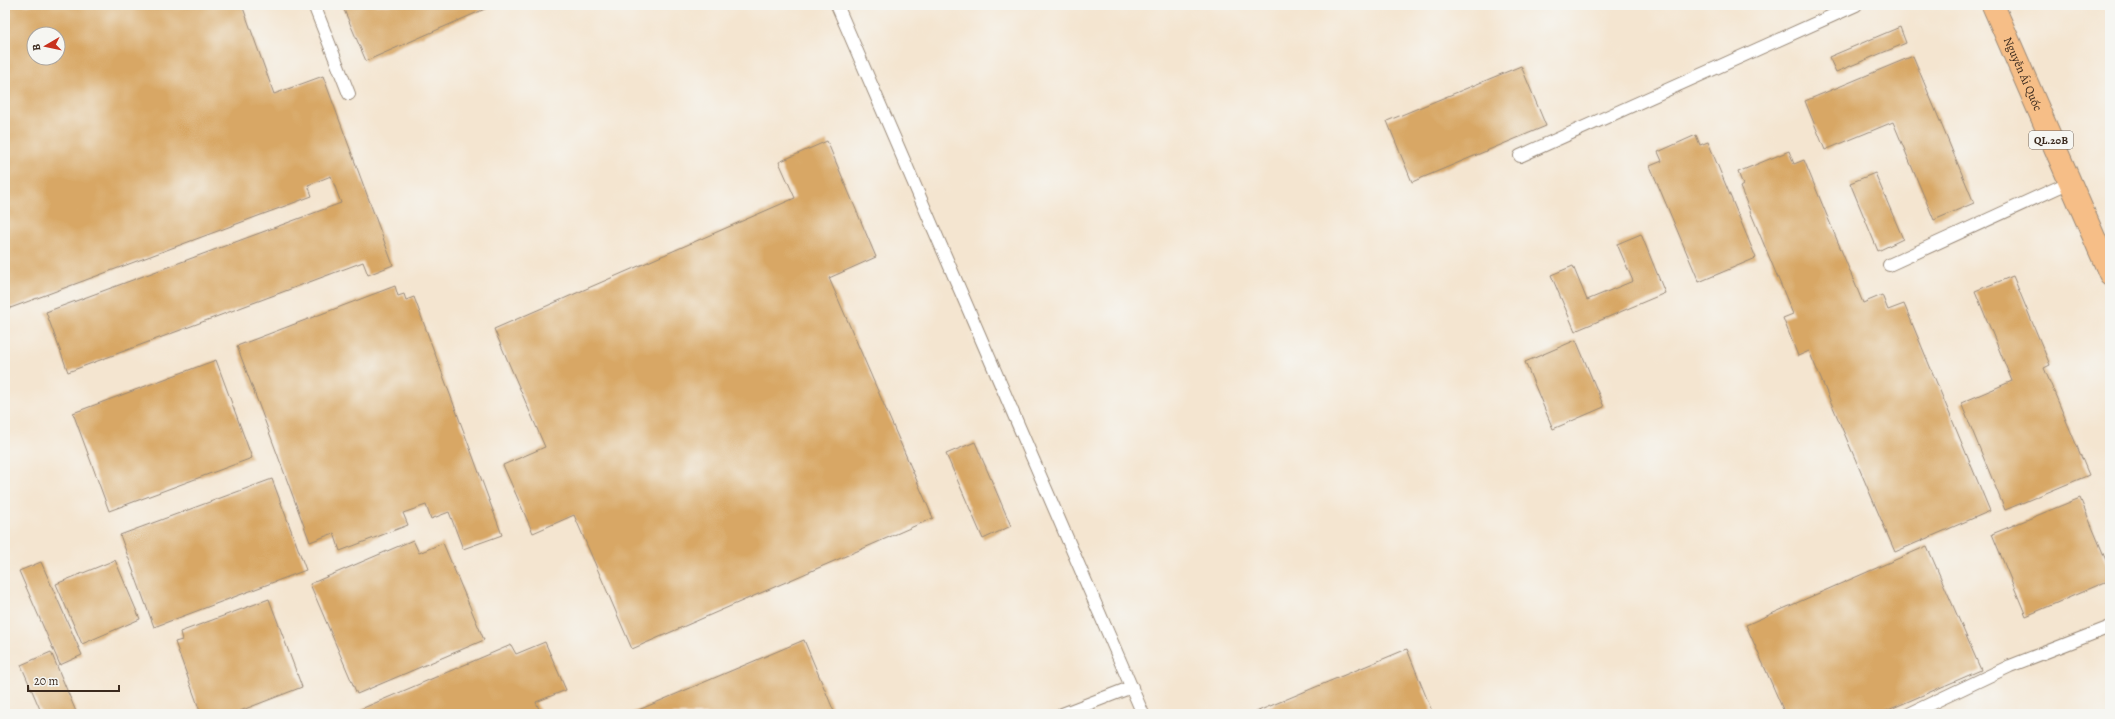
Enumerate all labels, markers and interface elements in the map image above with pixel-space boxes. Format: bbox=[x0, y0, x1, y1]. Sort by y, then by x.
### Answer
north arrow bbox=[26, 26, 66, 66]
street label: Nguyễn Ái Quốc bbox=[2000, 34, 2046, 113]
text: B bbox=[29, 43, 45, 52]
road number: QL.20B bbox=[2029, 131, 2073, 149]
scale bar bbox=[28, 667, 119, 693]
text: 20 m bbox=[34, 673, 58, 689]

